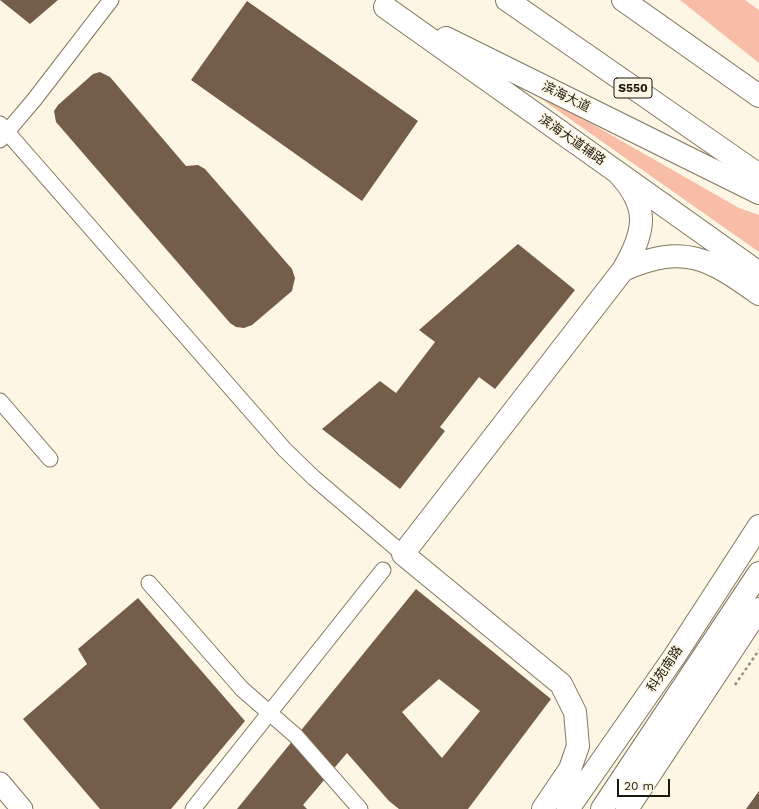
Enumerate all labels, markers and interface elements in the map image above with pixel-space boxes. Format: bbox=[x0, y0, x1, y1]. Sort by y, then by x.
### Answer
road number: S550 bbox=[614, 78, 652, 98]
street label: 滨海大道 bbox=[539, 79, 593, 115]
street label: 滨海大道辅路 bbox=[536, 111, 608, 169]
street label: 科苑南路 bbox=[644, 643, 686, 695]
scale bar bbox=[619, 771, 672, 797]
text: 20 m bbox=[624, 779, 654, 793]

